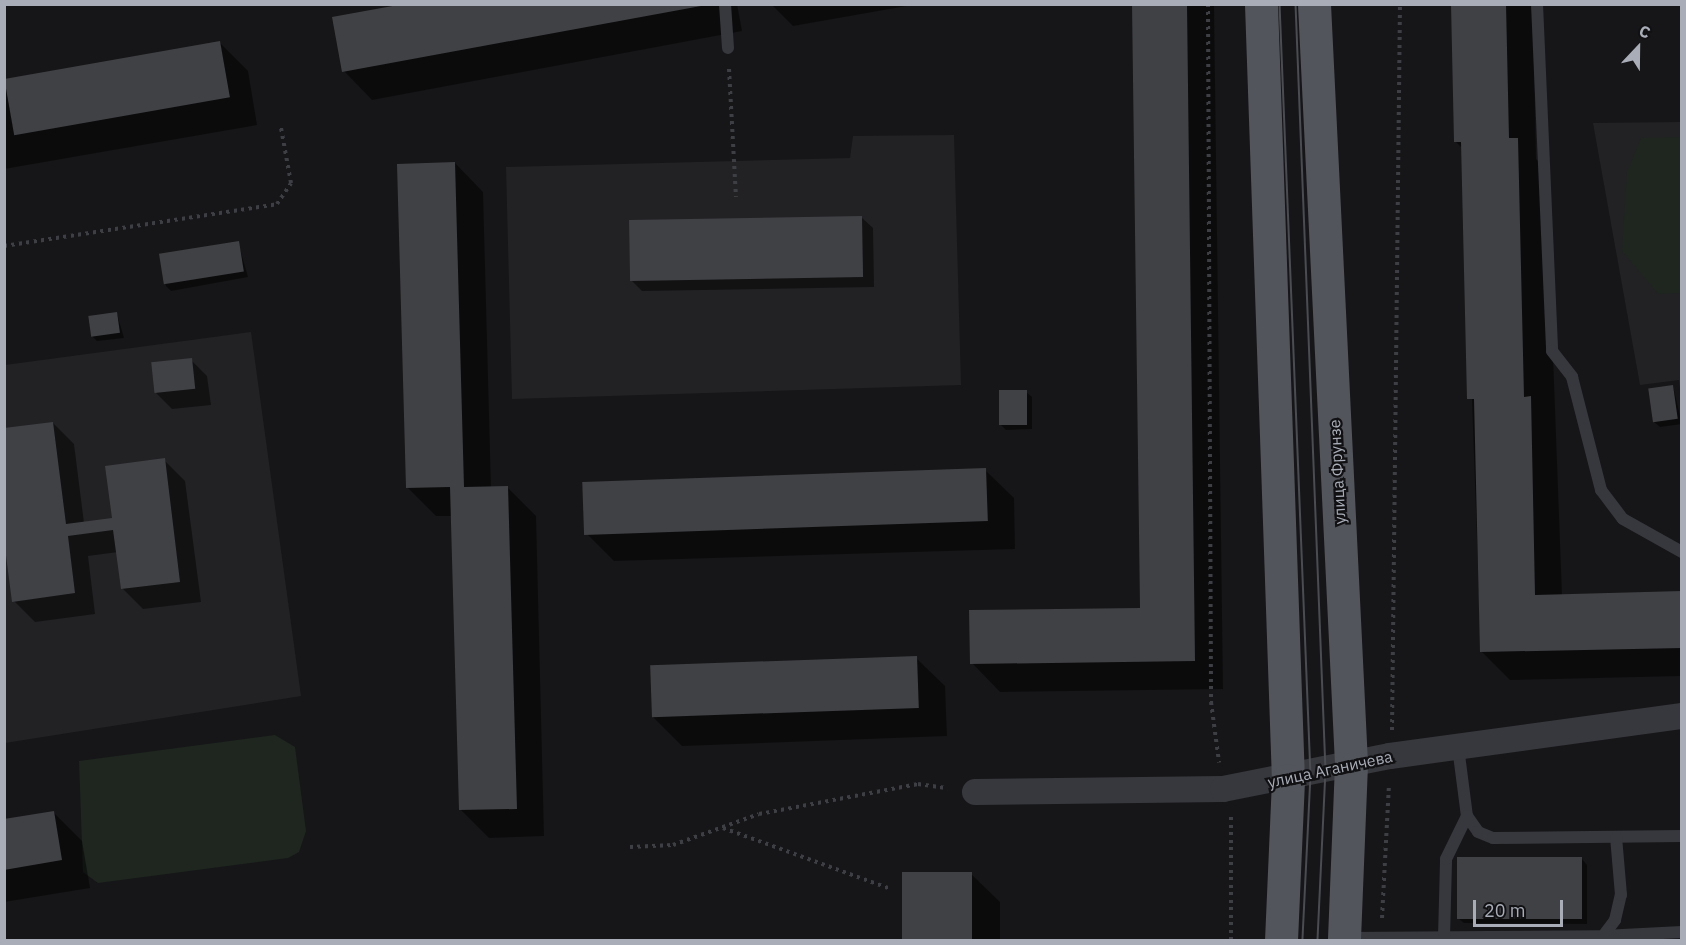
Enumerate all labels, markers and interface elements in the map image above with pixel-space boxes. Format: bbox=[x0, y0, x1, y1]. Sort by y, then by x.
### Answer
north arrow bbox=[1608, 18, 1668, 78]
text: С bbox=[1636, 20, 1653, 43]
street label: улица Фрунзе bbox=[1325, 419, 1349, 525]
street label: улица Аганичева bbox=[1266, 746, 1394, 792]
scale bar bbox=[1476, 888, 1566, 926]
text: 20 m bbox=[1484, 899, 1526, 922]

